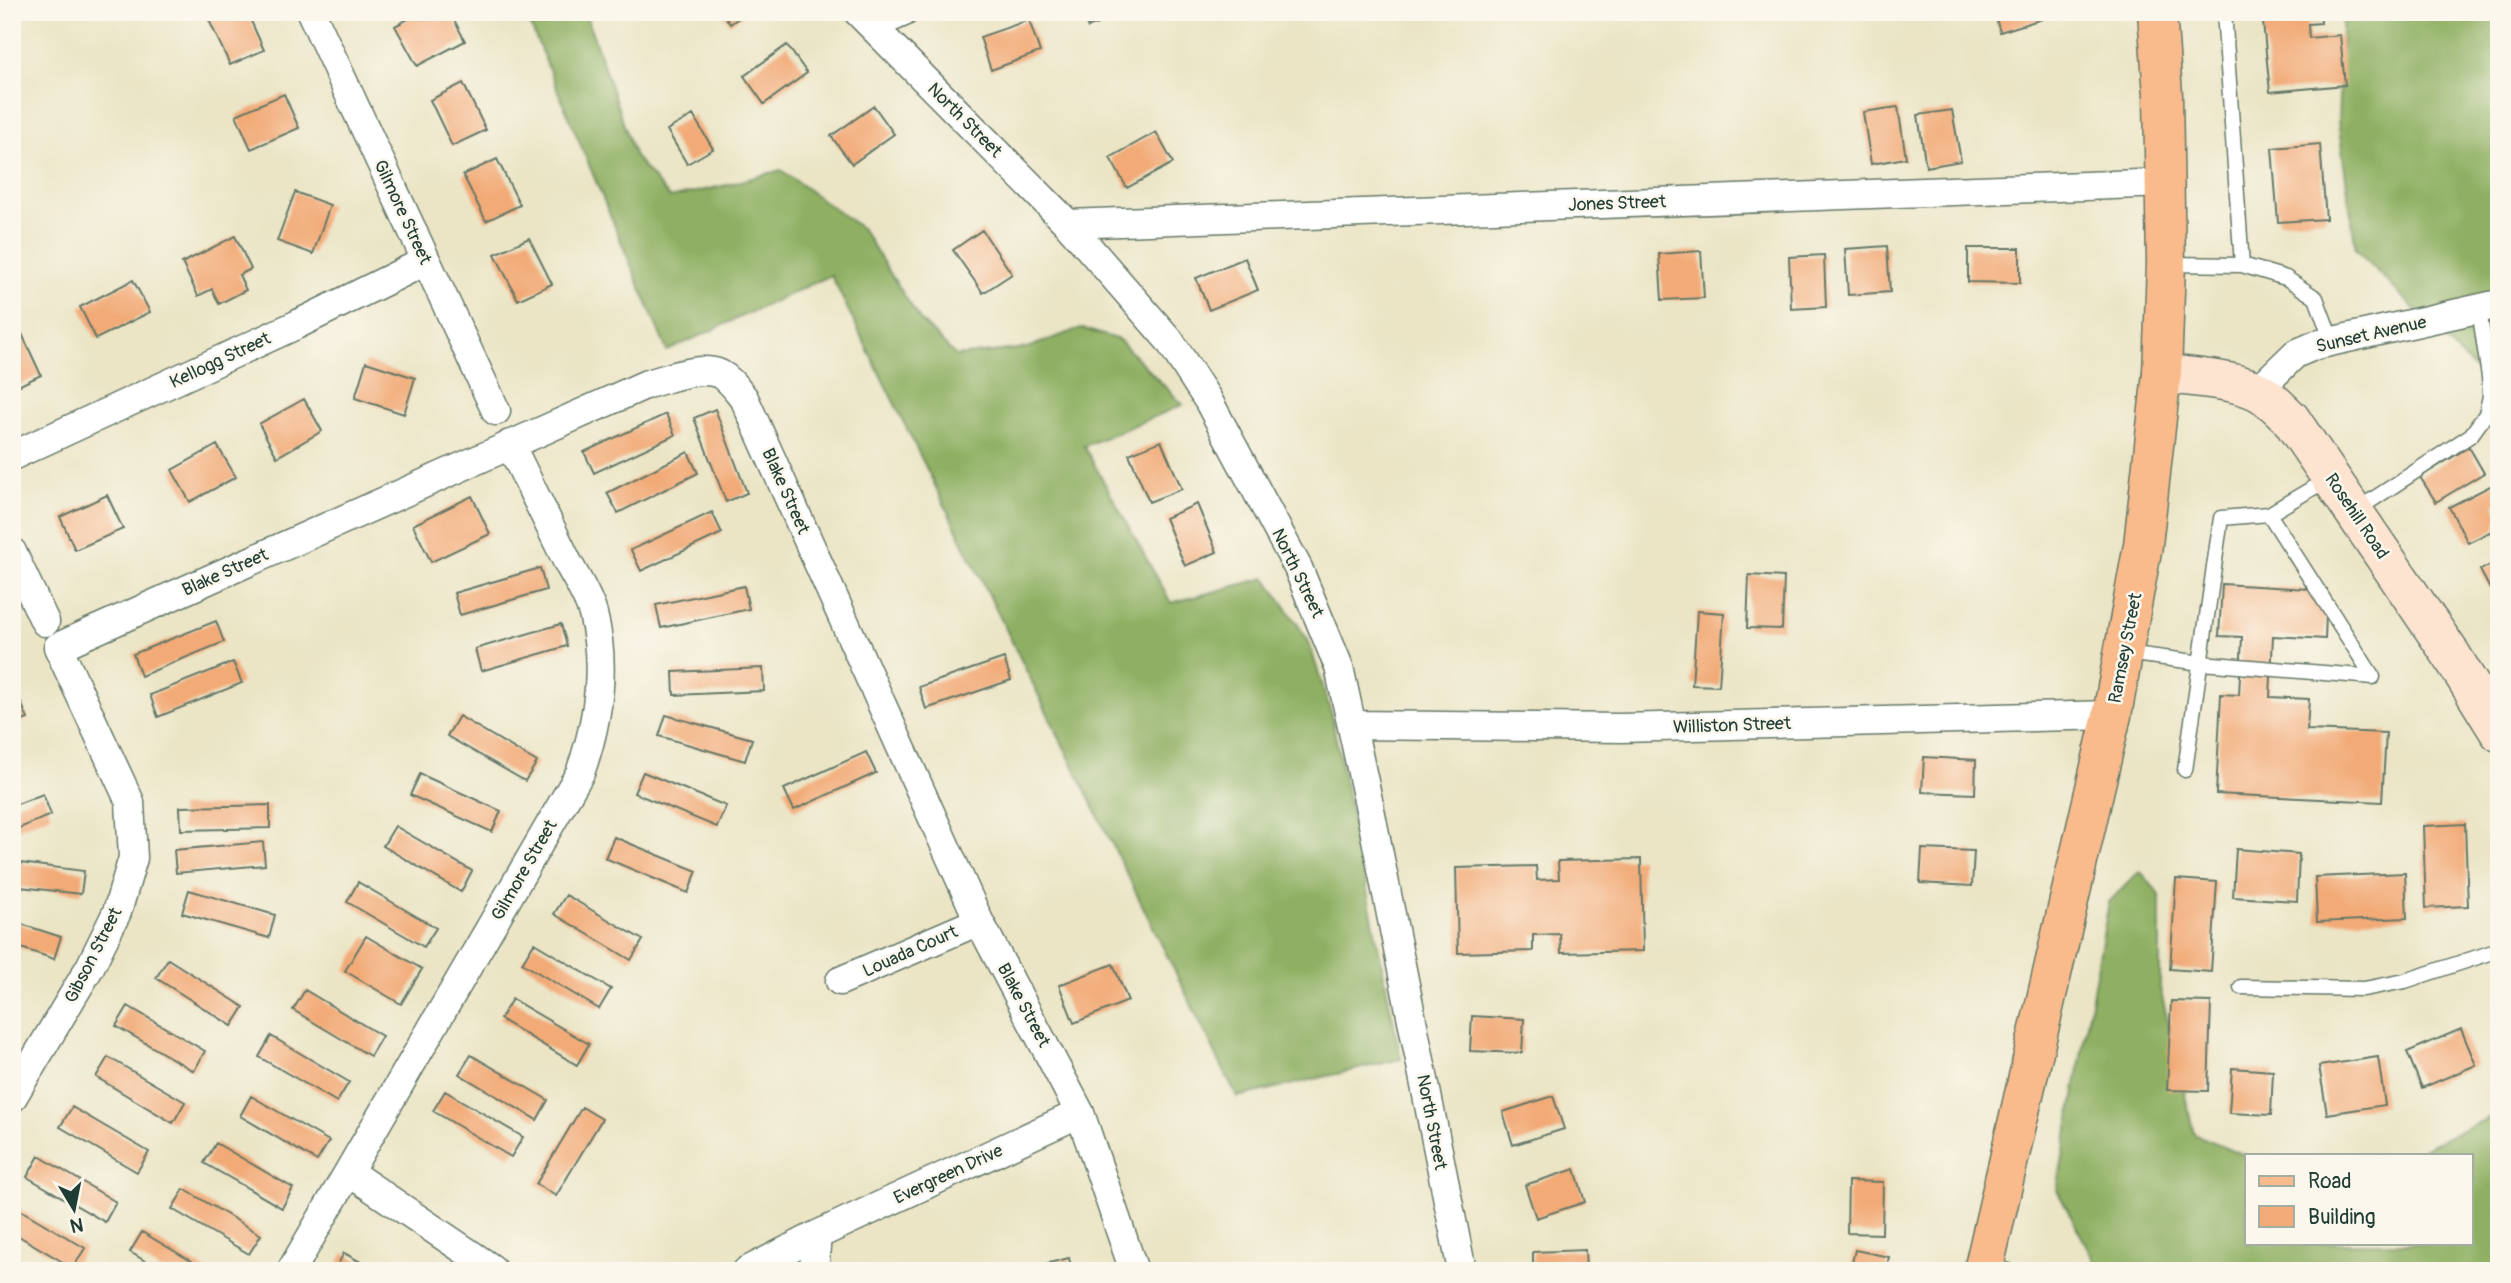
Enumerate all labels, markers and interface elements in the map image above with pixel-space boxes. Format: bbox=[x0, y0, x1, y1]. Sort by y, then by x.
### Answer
street label: North Street bbox=[922, 78, 1007, 163]
street label: Gilmore Street bbox=[368, 156, 437, 269]
street label: Jones Street bbox=[1568, 190, 1667, 217]
street label: Sunset Avenue bbox=[2314, 311, 2429, 358]
street label: Kellogg Street bbox=[166, 327, 275, 394]
street label: Blake Street bbox=[756, 445, 815, 539]
street label: Rosehill Road bbox=[2319, 469, 2394, 564]
street label: North Street bbox=[1266, 525, 1329, 622]
street label: Blake Street bbox=[179, 543, 273, 602]
street label: Ramsey Street bbox=[2104, 590, 2148, 705]
street label: Williston Street bbox=[1673, 712, 1792, 739]
street label: Gilmore Street bbox=[486, 815, 563, 925]
street label: Gibson Street bbox=[59, 903, 128, 1007]
street label: Louada Court bbox=[859, 920, 962, 983]
street label: Blake Street bbox=[992, 959, 1056, 1052]
street label: North Street bbox=[1411, 1072, 1452, 1172]
street label: Evergreen Drive bbox=[890, 1139, 1007, 1210]
legend bbox=[2245, 1154, 2472, 1244]
text: Road bbox=[2308, 1168, 2352, 1195]
north arrow bbox=[38, 1174, 108, 1244]
text: Building bbox=[2308, 1204, 2375, 1231]
text: N bbox=[68, 1212, 85, 1238]

